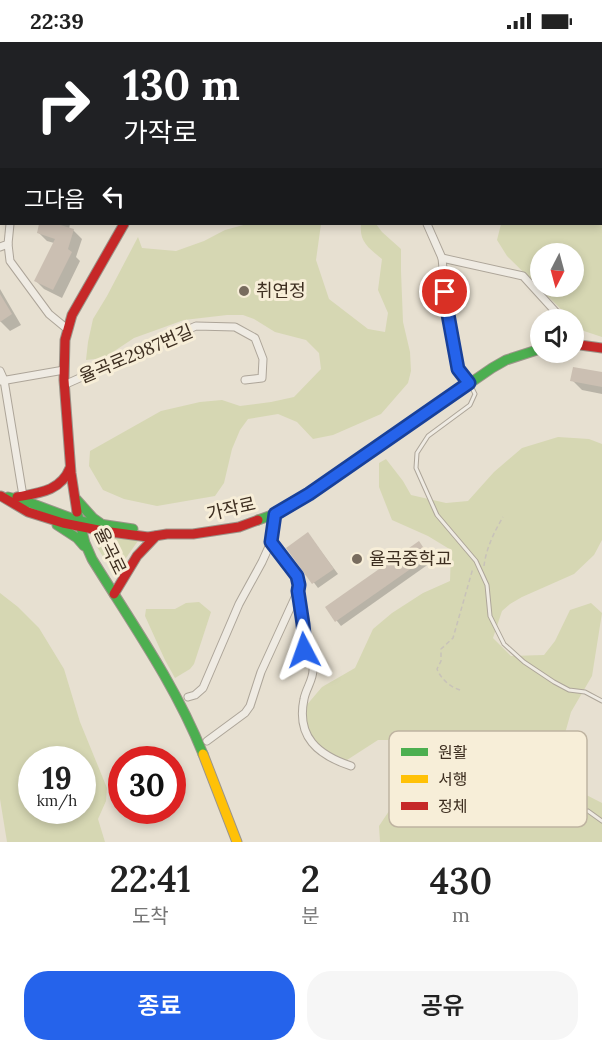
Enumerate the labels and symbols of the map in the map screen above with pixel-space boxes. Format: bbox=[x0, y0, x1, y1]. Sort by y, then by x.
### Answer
north arrow bbox=[530, 243, 584, 297]
pin bbox=[419, 266, 470, 317]
place label: 취연정 bbox=[256, 279, 306, 302]
marker: 취연정 bbox=[237, 284, 251, 298]
street label: 율곡로2987번길 bbox=[75, 319, 196, 388]
street label: 가작로 bbox=[204, 492, 258, 525]
street label: 율곡로 bbox=[89, 523, 132, 578]
place label: 율곡중학교 bbox=[369, 547, 452, 570]
marker: 율곡중학교 bbox=[350, 552, 364, 566]
position arrow bbox=[272, 618, 336, 682]
legend bbox=[389, 731, 587, 827]
text: 원활 bbox=[438, 742, 468, 762]
speed limit sign: 30 bbox=[108, 746, 186, 824]
text: 서행 bbox=[438, 769, 467, 789]
text: 정체 bbox=[438, 796, 467, 816]

